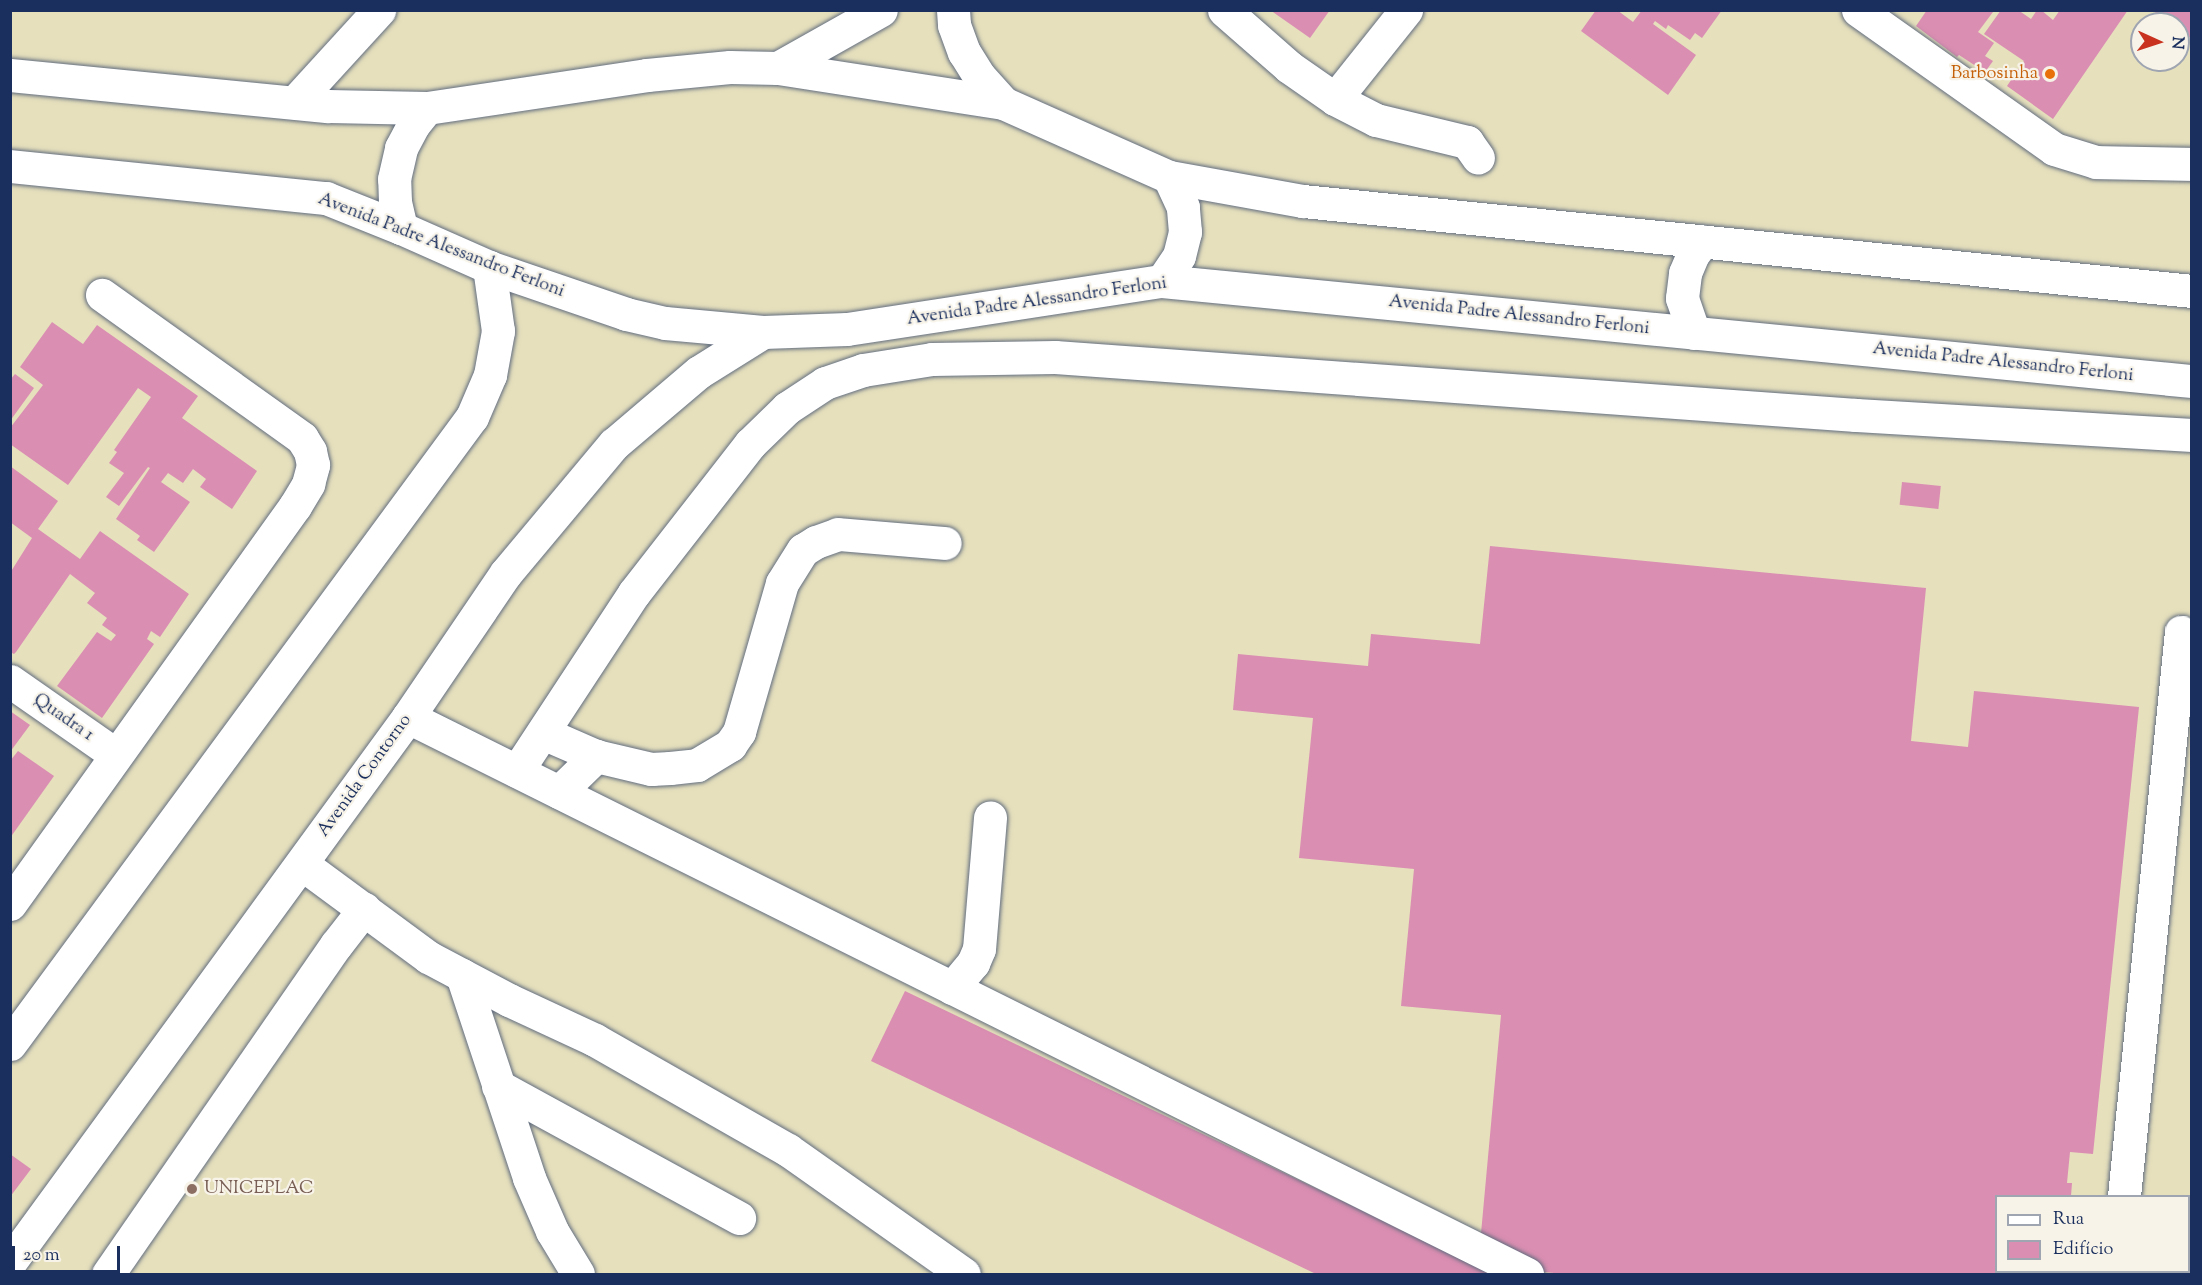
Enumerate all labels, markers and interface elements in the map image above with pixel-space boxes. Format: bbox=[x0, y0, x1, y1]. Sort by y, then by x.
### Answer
north arrow bbox=[2130, 12, 2190, 72]
text: N bbox=[2165, 36, 2188, 50]
place label: Barbosinha bbox=[1951, 63, 2038, 85]
marker: Barbosinha bbox=[2043, 67, 2057, 81]
street label: Avenida Padre Alessandro Ferloni bbox=[315, 189, 567, 303]
street label: Avenida Padre Alessandro Ferloni bbox=[906, 273, 1168, 331]
street label: Avenida Padre Alessandro Ferloni bbox=[1388, 292, 1650, 340]
street label: Avenida Padre Alessandro Ferloni bbox=[1872, 339, 2134, 387]
street label: Quadra 1 bbox=[29, 690, 97, 746]
street label: Avenida Contorno bbox=[313, 710, 417, 842]
place label: UNICEPLAC bbox=[204, 1178, 314, 1200]
marker: UNICEPLAC bbox=[185, 1182, 199, 1196]
legend bbox=[1995, 1195, 2190, 1273]
text: Rua bbox=[2053, 1207, 2084, 1233]
scale bar bbox=[15, 1234, 123, 1272]
text: Edifício bbox=[2053, 1237, 2113, 1263]
text: 20 m bbox=[23, 1243, 60, 1269]

